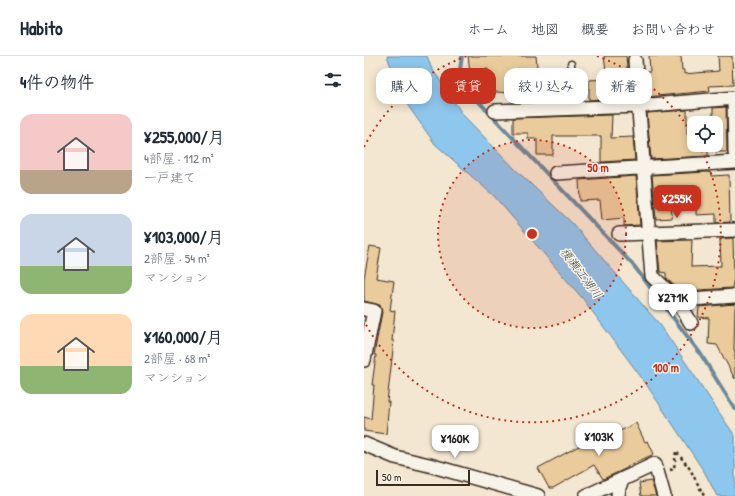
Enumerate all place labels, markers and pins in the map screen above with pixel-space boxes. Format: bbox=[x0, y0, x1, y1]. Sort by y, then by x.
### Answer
pin: ¥255K bbox=[649, 185, 705, 219]
centre of rings bbox=[525, 227, 539, 241]
pin: ¥271K bbox=[645, 284, 701, 318]
pin: ¥103K bbox=[571, 423, 627, 457]
pin: ¥160K bbox=[427, 425, 483, 459]

